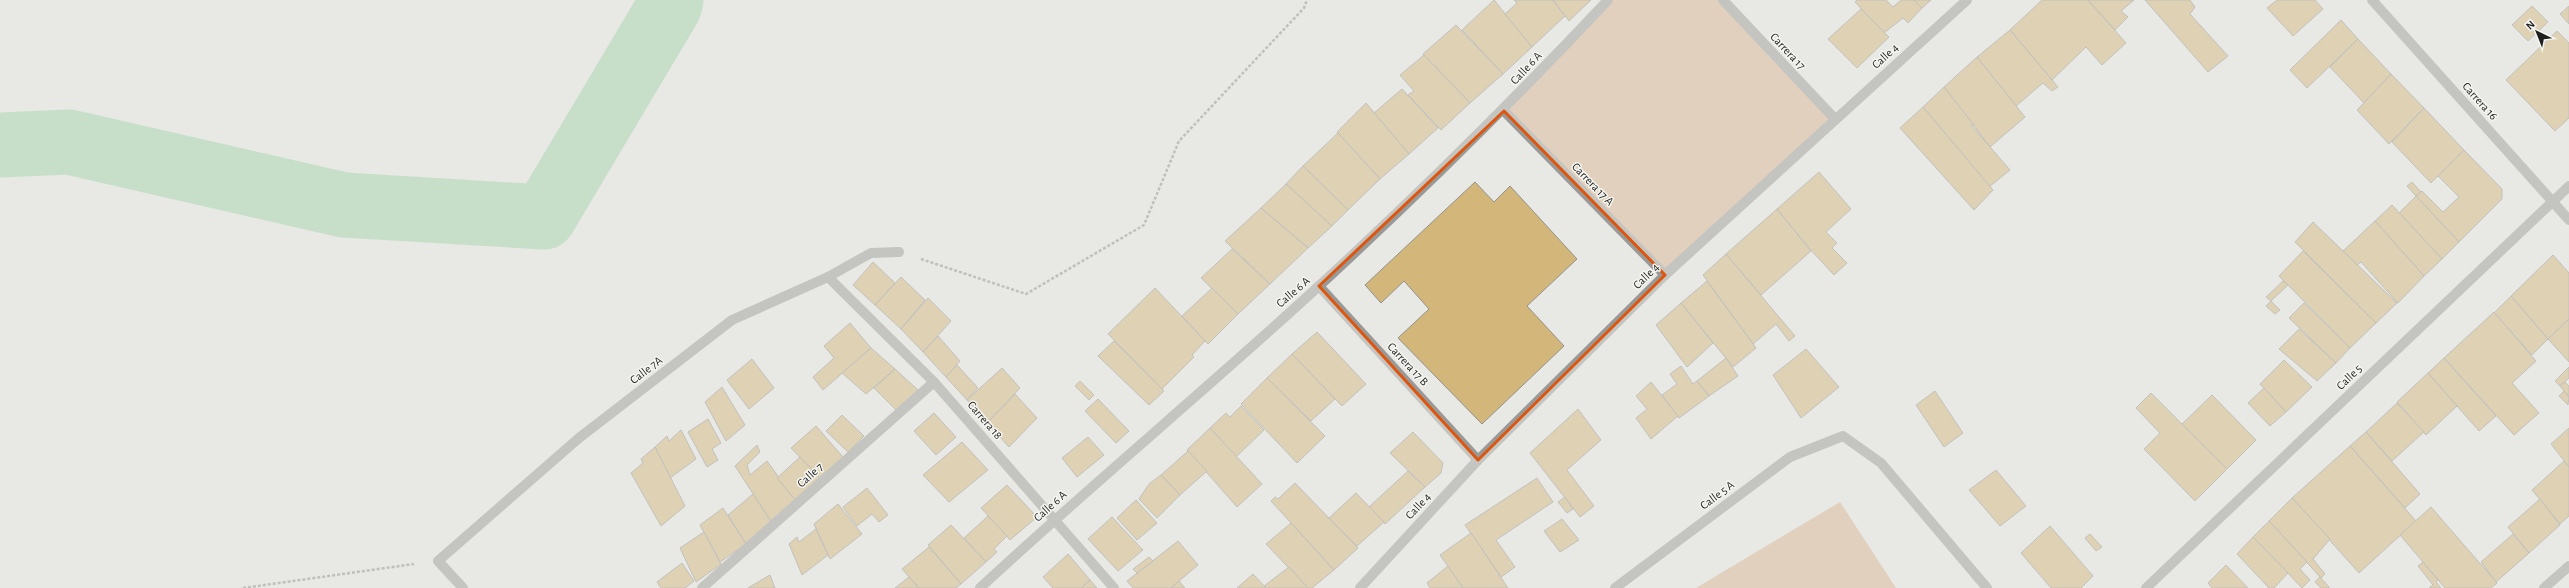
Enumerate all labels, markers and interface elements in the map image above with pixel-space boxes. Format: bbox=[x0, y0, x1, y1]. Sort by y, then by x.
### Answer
north arrow bbox=[2517, 12, 2557, 52]
text: N bbox=[2524, 18, 2537, 32]
street label: Carrera 17 bbox=[1768, 30, 1808, 72]
street label: Calle 4 bbox=[1869, 41, 1901, 71]
street label: Calle 6 A bbox=[1508, 49, 1544, 87]
street label: Carrera 16 bbox=[2460, 80, 2500, 122]
street label: Carrera 17 A bbox=[1570, 160, 1616, 208]
street label: Calle 4 bbox=[1631, 261, 1661, 291]
street label: Calle 6 A bbox=[1274, 274, 1312, 310]
street label: Carrera 17 B bbox=[1385, 340, 1431, 388]
street label: Calle 7A bbox=[628, 354, 664, 386]
street label: Calle 5 bbox=[2334, 362, 2364, 392]
street label: Carrera 18 bbox=[965, 399, 1005, 442]
street label: Calle 7 bbox=[795, 460, 825, 490]
street label: Calle 5 A bbox=[1698, 478, 1736, 512]
street label: Calle 6 A bbox=[1031, 488, 1069, 524]
street label: Calle 4 bbox=[1403, 490, 1433, 521]

